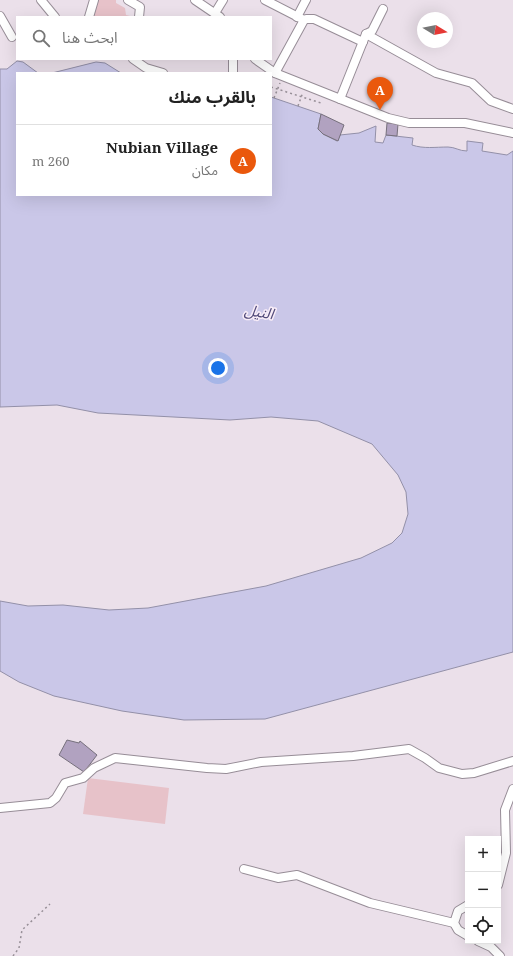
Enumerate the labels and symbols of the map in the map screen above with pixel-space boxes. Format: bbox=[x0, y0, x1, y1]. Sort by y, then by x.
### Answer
north arrow bbox=[417, 12, 453, 48]
pin: A bbox=[367, 77, 393, 110]
water label: النيل bbox=[243, 299, 276, 323]
your location bbox=[208, 358, 228, 378]

